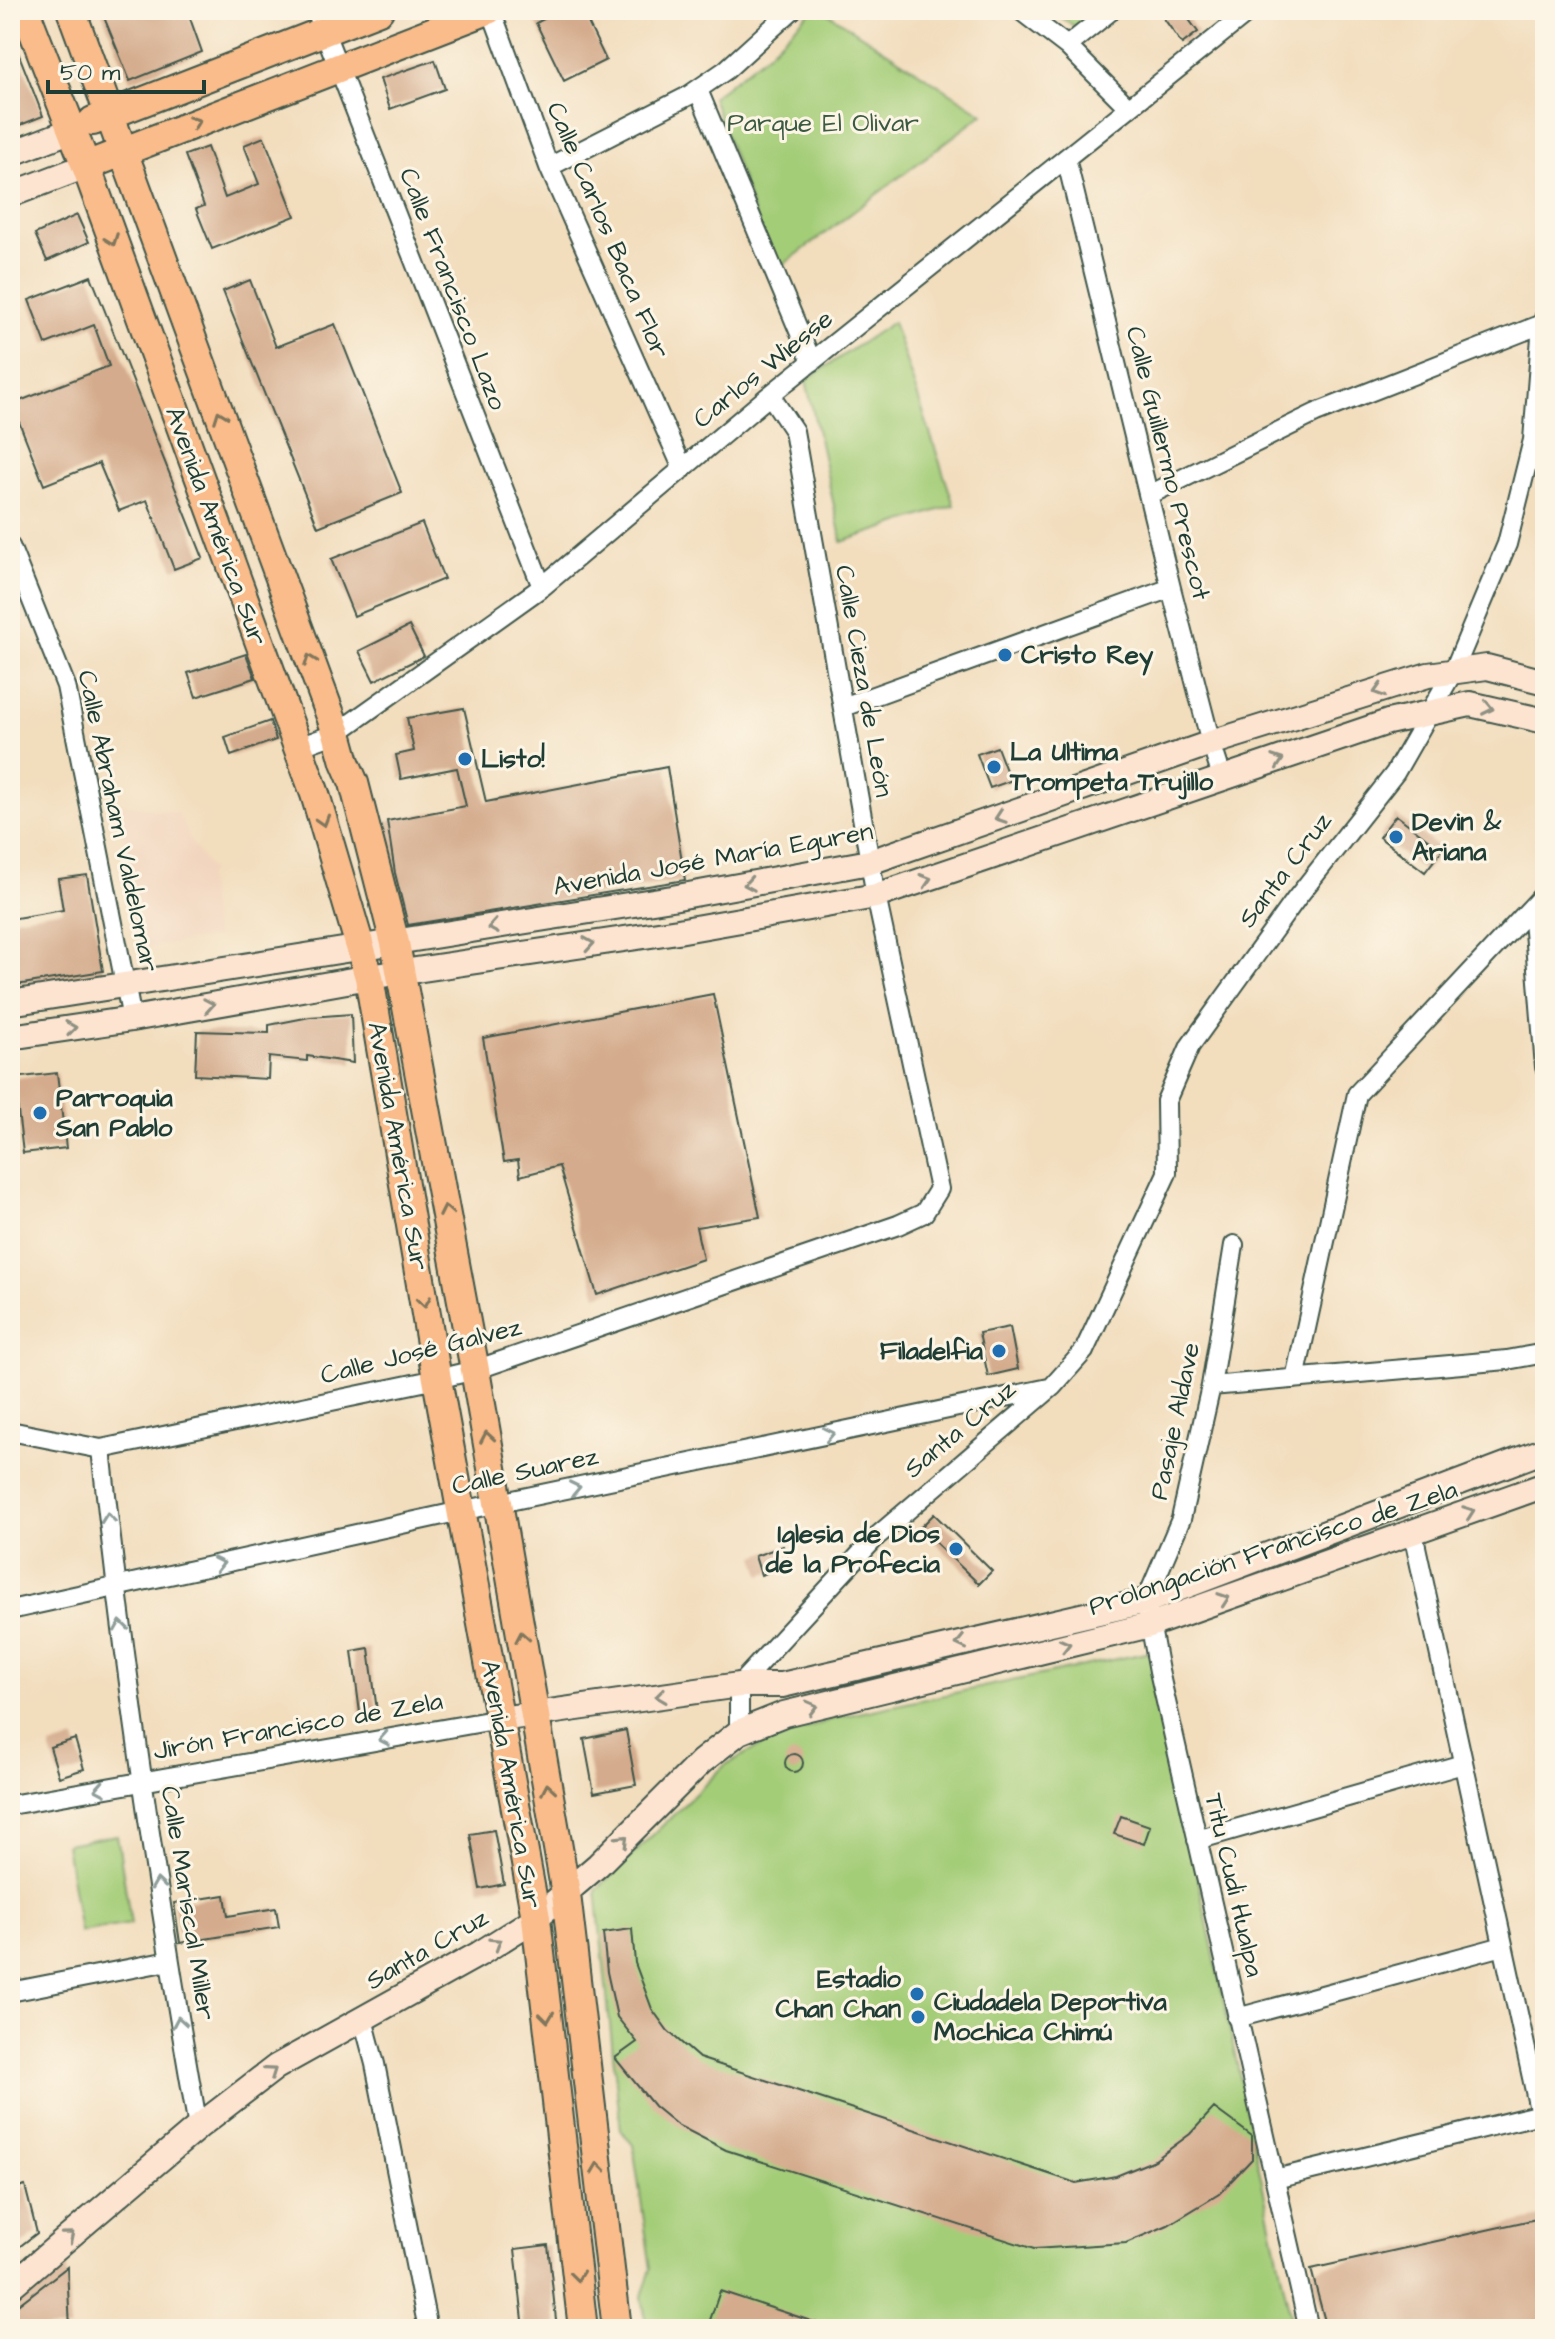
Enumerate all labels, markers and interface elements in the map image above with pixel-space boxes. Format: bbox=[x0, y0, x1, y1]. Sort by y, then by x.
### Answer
scale bar bbox=[48, 44, 204, 94]
text: 50 m bbox=[60, 56, 121, 90]
street label: Calle Carlos Baca Flor bbox=[538, 96, 678, 364]
park label: Parque El Olivar bbox=[727, 105, 919, 141]
one-way arrow bbox=[187, 115, 201, 132]
street label: Calle Francisco Lazo bbox=[390, 163, 516, 416]
one-way arrow bbox=[102, 232, 119, 246]
street label: Carlos Wiesse bbox=[685, 301, 841, 437]
street label: Calle Guillermo Prescot bbox=[1117, 322, 1220, 604]
street label: Avenida América Sur bbox=[156, 402, 276, 650]
one-way arrow bbox=[214, 410, 230, 424]
street label: Calle Cieza de León bbox=[826, 562, 902, 800]
place label: Cristo Rey bbox=[1021, 637, 1154, 676]
marker: Cristo Rey bbox=[996, 646, 1014, 664]
one-way arrow bbox=[303, 654, 320, 668]
street label: Calle Abraham Valdelomar bbox=[68, 667, 168, 975]
one-way arrow bbox=[1373, 682, 1387, 698]
one-way arrow bbox=[1480, 699, 1494, 716]
place label: La Ultima Trompeta Trujillo bbox=[1009, 734, 1214, 800]
place label: Listo! bbox=[481, 741, 545, 777]
marker: Listo! bbox=[456, 750, 474, 768]
one-way arrow bbox=[1271, 754, 1285, 770]
marker: La Ultima Trompeta Trujillo bbox=[985, 758, 1003, 776]
place label: Devin & Ariana bbox=[1412, 804, 1502, 870]
street label: Santa Cruz bbox=[1230, 805, 1340, 935]
one-way arrow bbox=[993, 807, 1007, 824]
street label: Avenida José María Eguren bbox=[550, 813, 876, 907]
one-way arrow bbox=[314, 814, 330, 828]
marker: Devin & Ariana bbox=[1387, 828, 1405, 846]
one-way arrow bbox=[918, 873, 932, 889]
one-way arrow bbox=[743, 875, 756, 892]
one-way arrow bbox=[486, 918, 500, 935]
one-way arrow bbox=[582, 936, 596, 953]
one-way arrow bbox=[202, 998, 215, 1015]
street label: Avenida América Sur bbox=[358, 1019, 438, 1273]
one-way arrow bbox=[64, 1020, 78, 1037]
place label: Parroquia San Pablo bbox=[55, 1080, 174, 1146]
marker: Parroquia San Pablo bbox=[31, 1104, 49, 1122]
one-way arrow bbox=[438, 1204, 455, 1217]
one-way arrow bbox=[415, 1295, 432, 1309]
street label: Calle José Galvez bbox=[317, 1309, 525, 1393]
place label: Filadelfia bbox=[880, 1333, 984, 1369]
street label: Pasaje Aldave bbox=[1141, 1339, 1209, 1503]
marker: Filadelfia bbox=[990, 1342, 1008, 1360]
street label: Santa Cruz bbox=[896, 1371, 1024, 1486]
one-way arrow bbox=[822, 1426, 836, 1443]
one-way arrow bbox=[479, 1430, 496, 1444]
street label: Calle Suarez bbox=[449, 1438, 602, 1504]
street label: Prolongación Francisco de Zela bbox=[1084, 1471, 1462, 1627]
one-way arrow bbox=[568, 1480, 581, 1497]
one-way arrow bbox=[1461, 1506, 1475, 1522]
one-way arrow bbox=[100, 1511, 117, 1524]
place label: Iglesia de Dios de la Profecia bbox=[765, 1516, 941, 1582]
marker: Iglesia de Dios de la Profecia bbox=[947, 1540, 965, 1558]
one-way arrow bbox=[211, 1556, 225, 1573]
one-way arrow bbox=[1216, 1592, 1230, 1609]
one-way arrow bbox=[113, 1620, 130, 1633]
one-way arrow bbox=[514, 1631, 531, 1644]
one-way arrow bbox=[955, 1634, 969, 1651]
one-way arrow bbox=[1057, 1638, 1071, 1655]
street label: Avenida América Sur bbox=[471, 1657, 551, 1911]
street label: Jirón Francisco de Zela bbox=[151, 1683, 445, 1769]
one-way arrow bbox=[654, 1687, 668, 1704]
one-way arrow bbox=[805, 1699, 819, 1716]
one-way arrow bbox=[377, 1730, 391, 1747]
one-way arrow bbox=[93, 1779, 107, 1796]
one-way arrow bbox=[540, 1782, 557, 1796]
street label: Calle Mariscal Miller bbox=[152, 1783, 224, 2023]
street label: Titu Cudi Hualpa bbox=[1195, 1790, 1273, 1980]
one-way arrow bbox=[614, 1835, 628, 1849]
one-way arrow bbox=[150, 1877, 167, 1891]
street label: Santa Cruz bbox=[359, 1899, 495, 1999]
one-way arrow bbox=[488, 1938, 502, 1953]
place label: Estadio Chan Chan bbox=[776, 1961, 901, 2027]
place label: Ciudadela Deportiva Mochica Chimú bbox=[934, 1984, 1168, 2050]
marker: Estadio Chan Chan bbox=[908, 1985, 926, 2003]
marker: Ciudadela Deportiva Mochica Chimú bbox=[909, 2008, 927, 2026]
one-way arrow bbox=[539, 2011, 556, 2024]
one-way arrow bbox=[172, 2016, 189, 2029]
one-way arrow bbox=[262, 2067, 276, 2081]
one-way arrow bbox=[590, 2161, 607, 2174]
one-way arrow bbox=[60, 2231, 75, 2246]
one-way arrow bbox=[568, 2269, 585, 2282]

